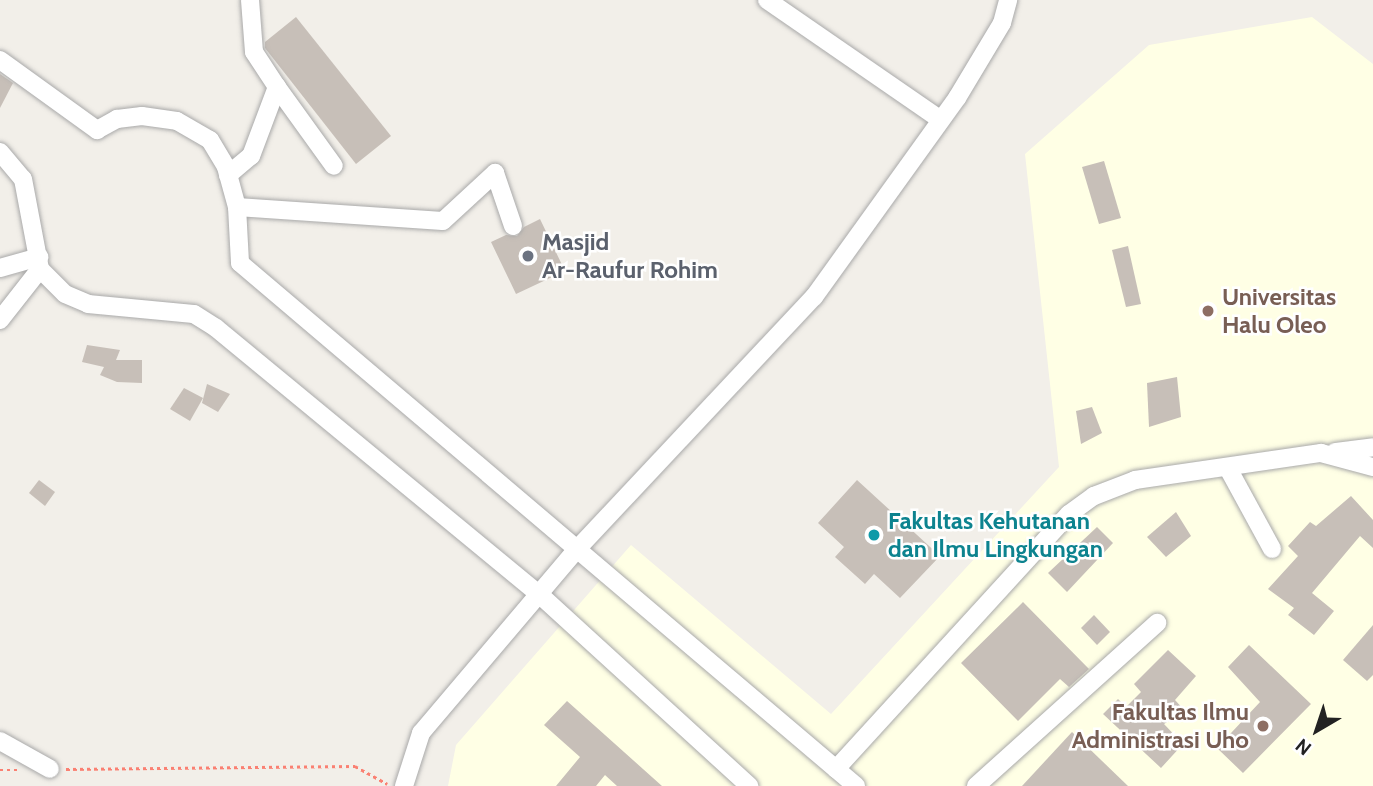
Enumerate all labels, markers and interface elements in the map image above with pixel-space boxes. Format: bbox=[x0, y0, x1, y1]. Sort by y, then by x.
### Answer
place label: Masjid Ar-Raufur Rohim bbox=[542, 228, 718, 284]
marker: Masjid Ar-Raufur Rohim bbox=[520, 248, 536, 264]
place label: Universitas Halu Oleo bbox=[1222, 283, 1336, 339]
marker: Universitas Halu Oleo bbox=[1200, 303, 1216, 319]
place label: Fakultas Kehutanan dan Ilmu Lingkungan bbox=[888, 507, 1103, 563]
marker: Fakultas Kehutanan dan Ilmu Lingkungan bbox=[866, 527, 882, 543]
north arrow bbox=[1282, 695, 1352, 765]
place label: Fakultas Ilmu Administrasi Uho bbox=[1072, 698, 1249, 754]
marker: Fakultas Ilmu Administrasi Uho bbox=[1255, 718, 1271, 734]
text: N bbox=[1291, 734, 1316, 760]

